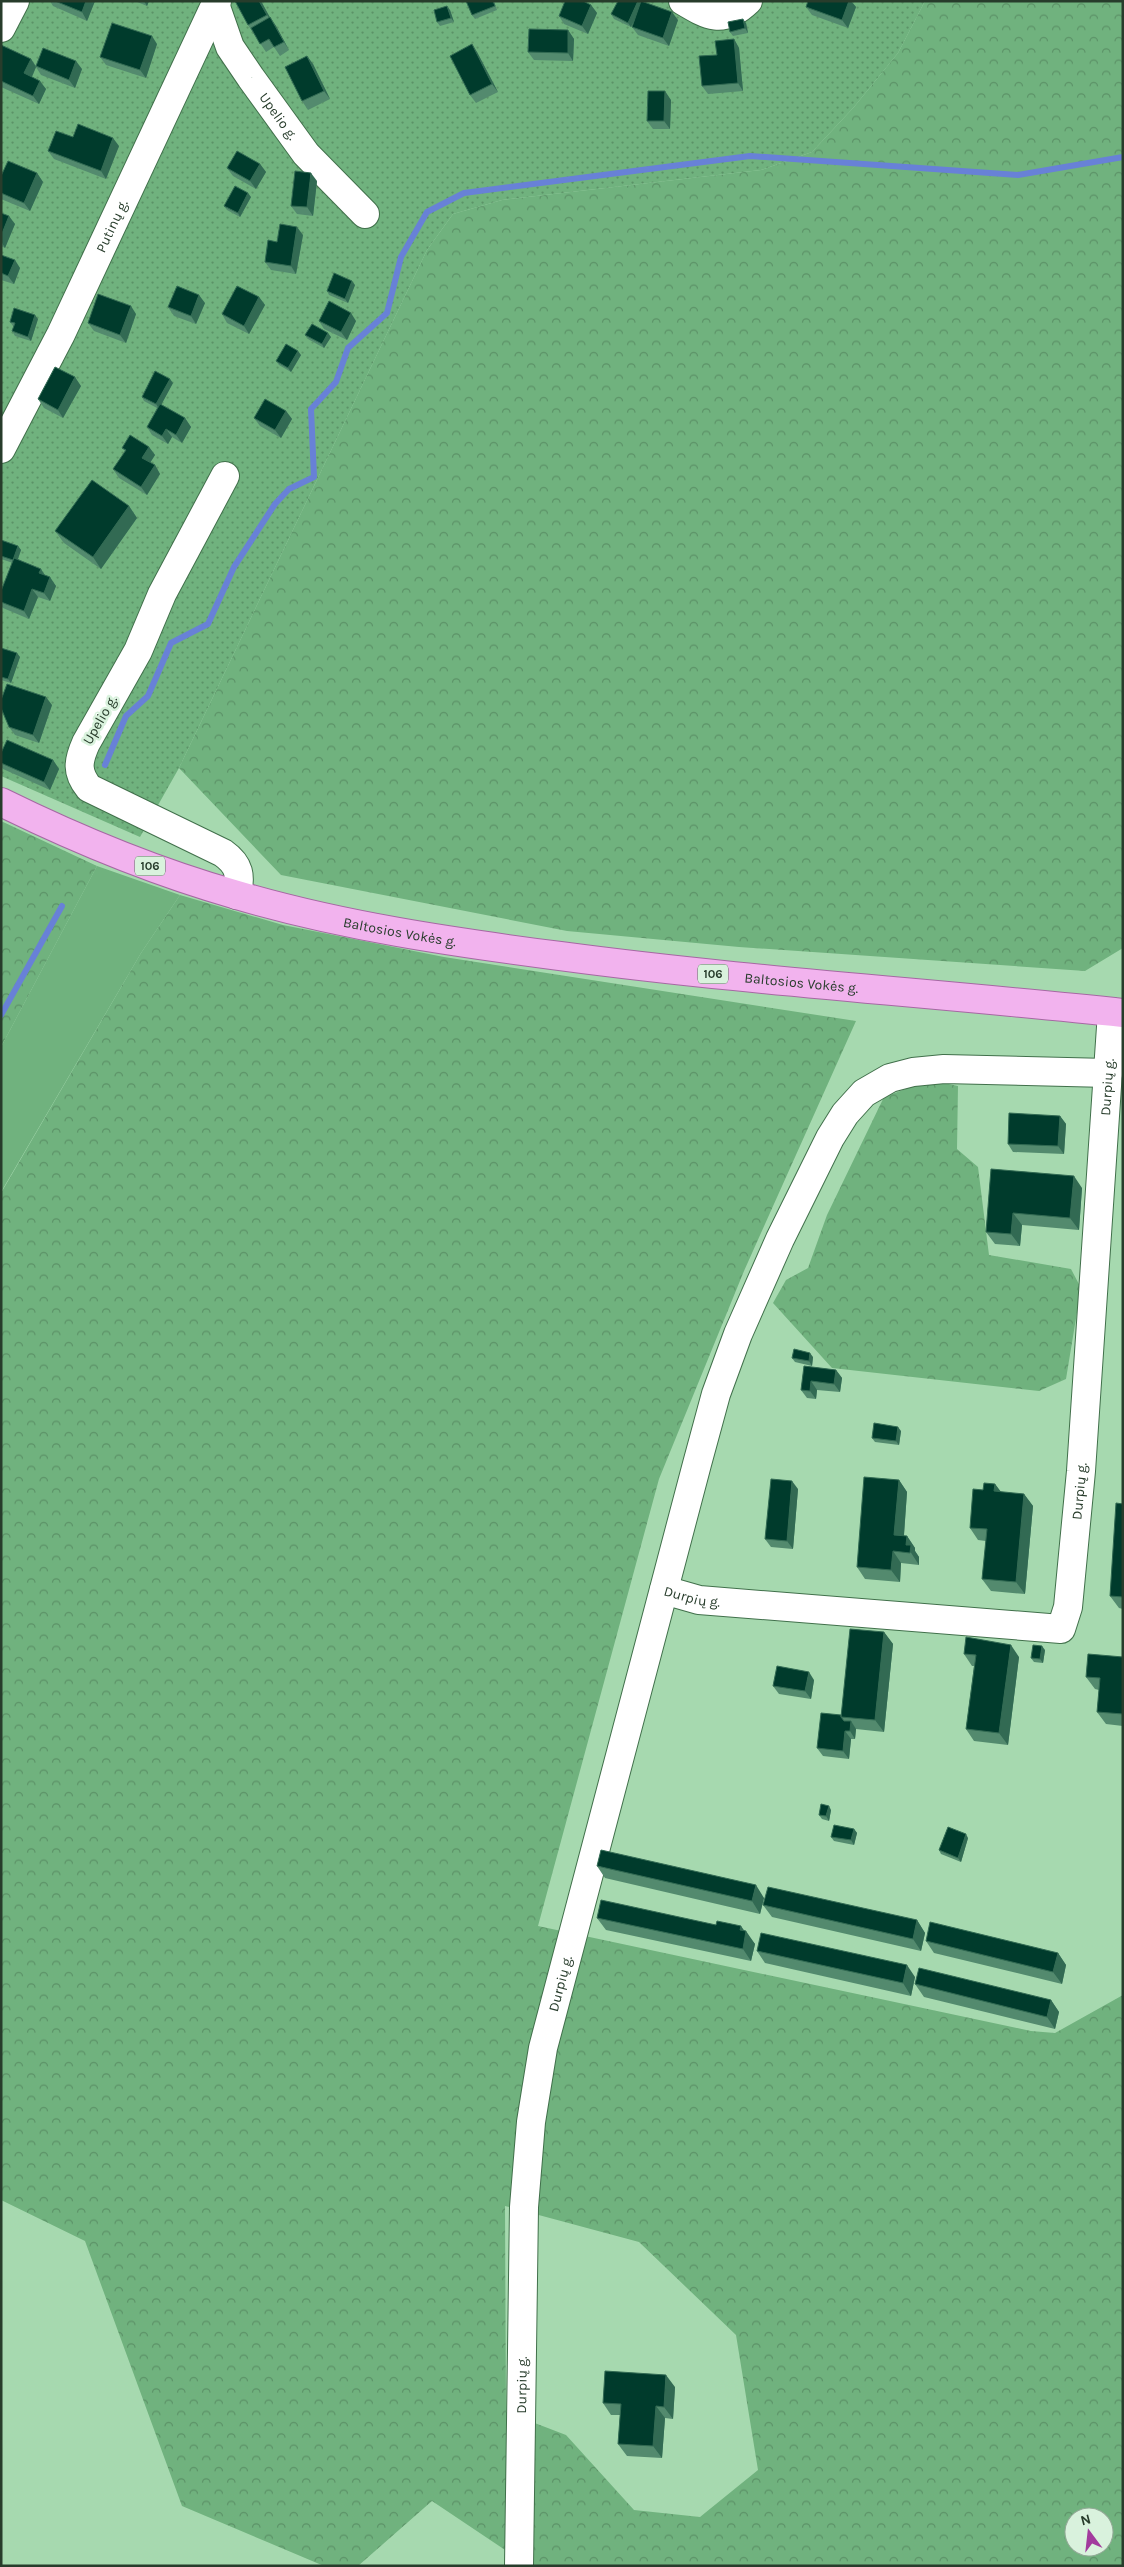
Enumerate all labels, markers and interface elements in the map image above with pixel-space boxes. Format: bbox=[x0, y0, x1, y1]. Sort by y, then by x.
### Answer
street label: Upelio g. bbox=[256, 89, 302, 143]
street label: Putinų g. bbox=[92, 196, 131, 255]
street label: Upelio g. bbox=[79, 692, 121, 748]
road number: 106 bbox=[135, 856, 165, 876]
street label: Baltosios Vokės g. bbox=[342, 913, 458, 950]
road number: 106 bbox=[698, 964, 728, 984]
street label: Baltosios Vokės g. bbox=[744, 969, 860, 996]
street label: Durpių g. bbox=[1097, 1057, 1117, 1116]
street label: Durpių g. bbox=[1068, 1462, 1090, 1521]
street label: Durpių g. bbox=[662, 1582, 721, 1610]
street label: Durpių g. bbox=[544, 1953, 576, 2013]
street label: Durpių g. bbox=[513, 2356, 530, 2414]
north arrow bbox=[1064, 2507, 1114, 2557]
text: N bbox=[1079, 2510, 1093, 2529]

